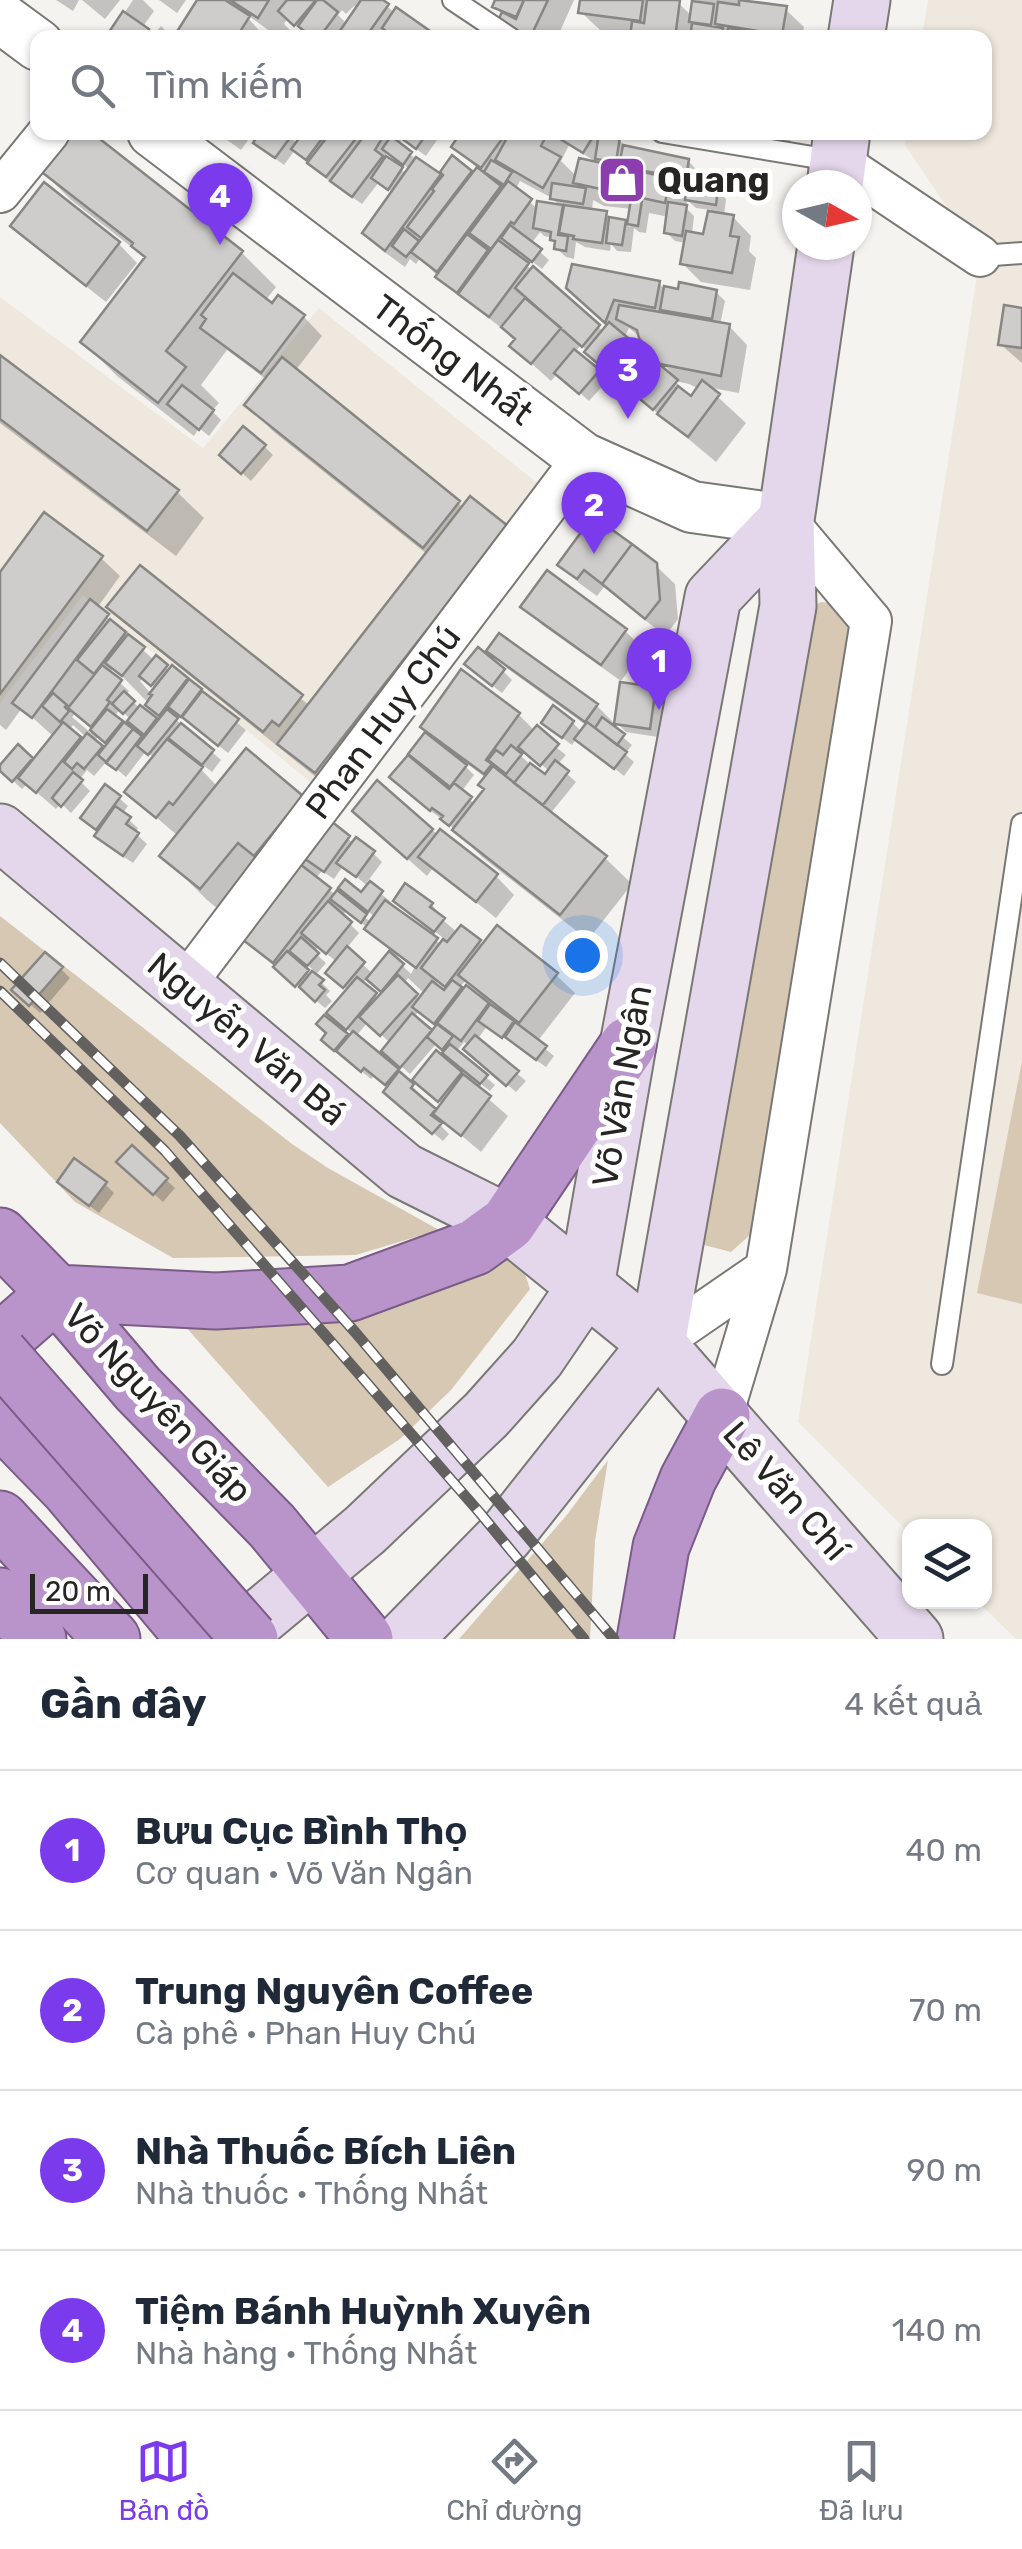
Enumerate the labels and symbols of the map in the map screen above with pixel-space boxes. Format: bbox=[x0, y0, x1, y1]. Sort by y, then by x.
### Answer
shop icon: Quang bbox=[596, 154, 648, 206]
place label: Quang bbox=[657, 159, 770, 201]
pin: 4 bbox=[188, 162, 252, 245]
north arrow bbox=[782, 170, 872, 260]
street label: Thống Nhất bbox=[364, 286, 542, 434]
pin: 3 bbox=[596, 336, 660, 419]
pin: 2 bbox=[562, 472, 626, 554]
street label: Phan Huy Chú bbox=[297, 617, 469, 827]
pin: 1 bbox=[626, 628, 692, 710]
your location bbox=[557, 930, 608, 981]
street label: Nguyễn Văn Bá bbox=[139, 944, 355, 1134]
street label: Võ Văn Ngân bbox=[584, 982, 660, 1190]
street label: Võ Nguyên Giáp bbox=[55, 1295, 261, 1511]
street label: Lê Văn Chí bbox=[714, 1413, 859, 1570]
scale bar bbox=[30, 1569, 148, 1614]

